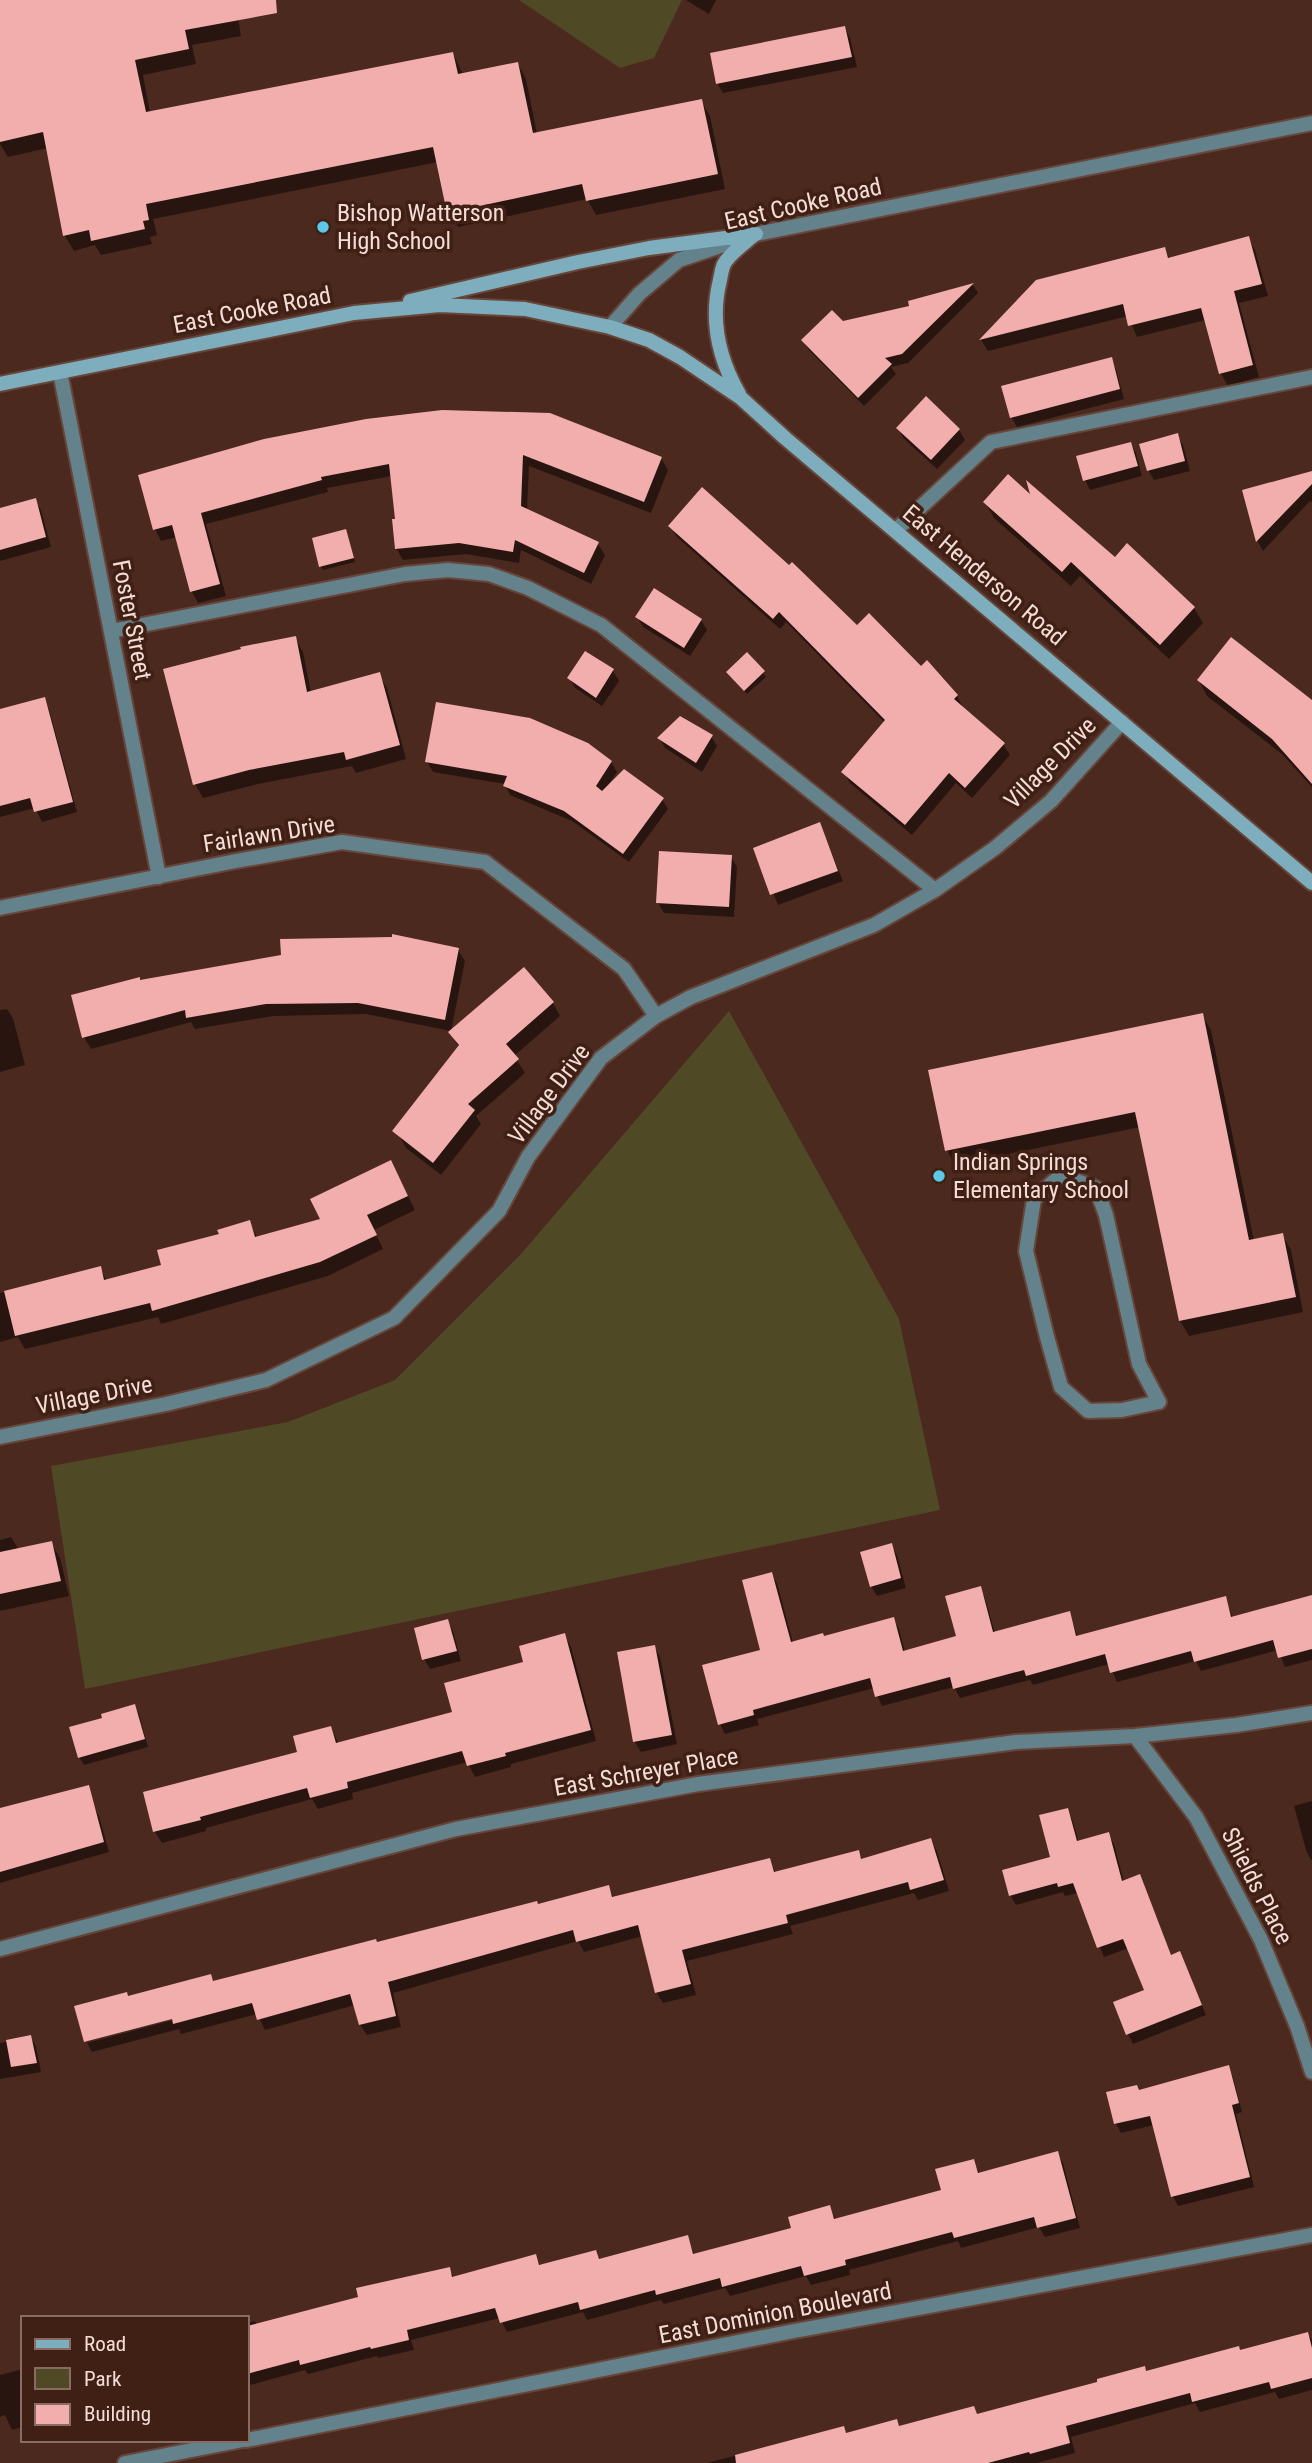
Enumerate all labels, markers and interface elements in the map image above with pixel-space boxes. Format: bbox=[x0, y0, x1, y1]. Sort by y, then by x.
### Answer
street label: East Cooke Road bbox=[722, 172, 884, 236]
place label: Bishop Watterson High School bbox=[337, 199, 504, 255]
marker: Bishop Watterson High School bbox=[315, 219, 331, 235]
street label: East Cooke Road bbox=[171, 281, 333, 339]
street label: East Henderson Road bbox=[897, 499, 1071, 651]
street label: Foster Street bbox=[107, 558, 157, 682]
street label: Village Drive bbox=[998, 711, 1102, 815]
street label: Fairlawn Drive bbox=[201, 810, 337, 858]
street label: Village Drive bbox=[502, 1038, 596, 1150]
place label: Indian Springs Elementary School bbox=[953, 1148, 1129, 1204]
marker: Indian Springs Elementary School bbox=[931, 1168, 947, 1184]
street label: Village Drive bbox=[33, 1370, 155, 1420]
street label: East Schreyer Place bbox=[552, 1742, 740, 1802]
street label: Shields Place bbox=[1216, 1823, 1298, 1949]
street label: East Dominion Boulevard bbox=[656, 2277, 894, 2349]
legend bbox=[21, 2316, 248, 2442]
text: Road bbox=[84, 2332, 126, 2356]
text: Park bbox=[84, 2367, 122, 2391]
text: Building bbox=[84, 2402, 151, 2426]

